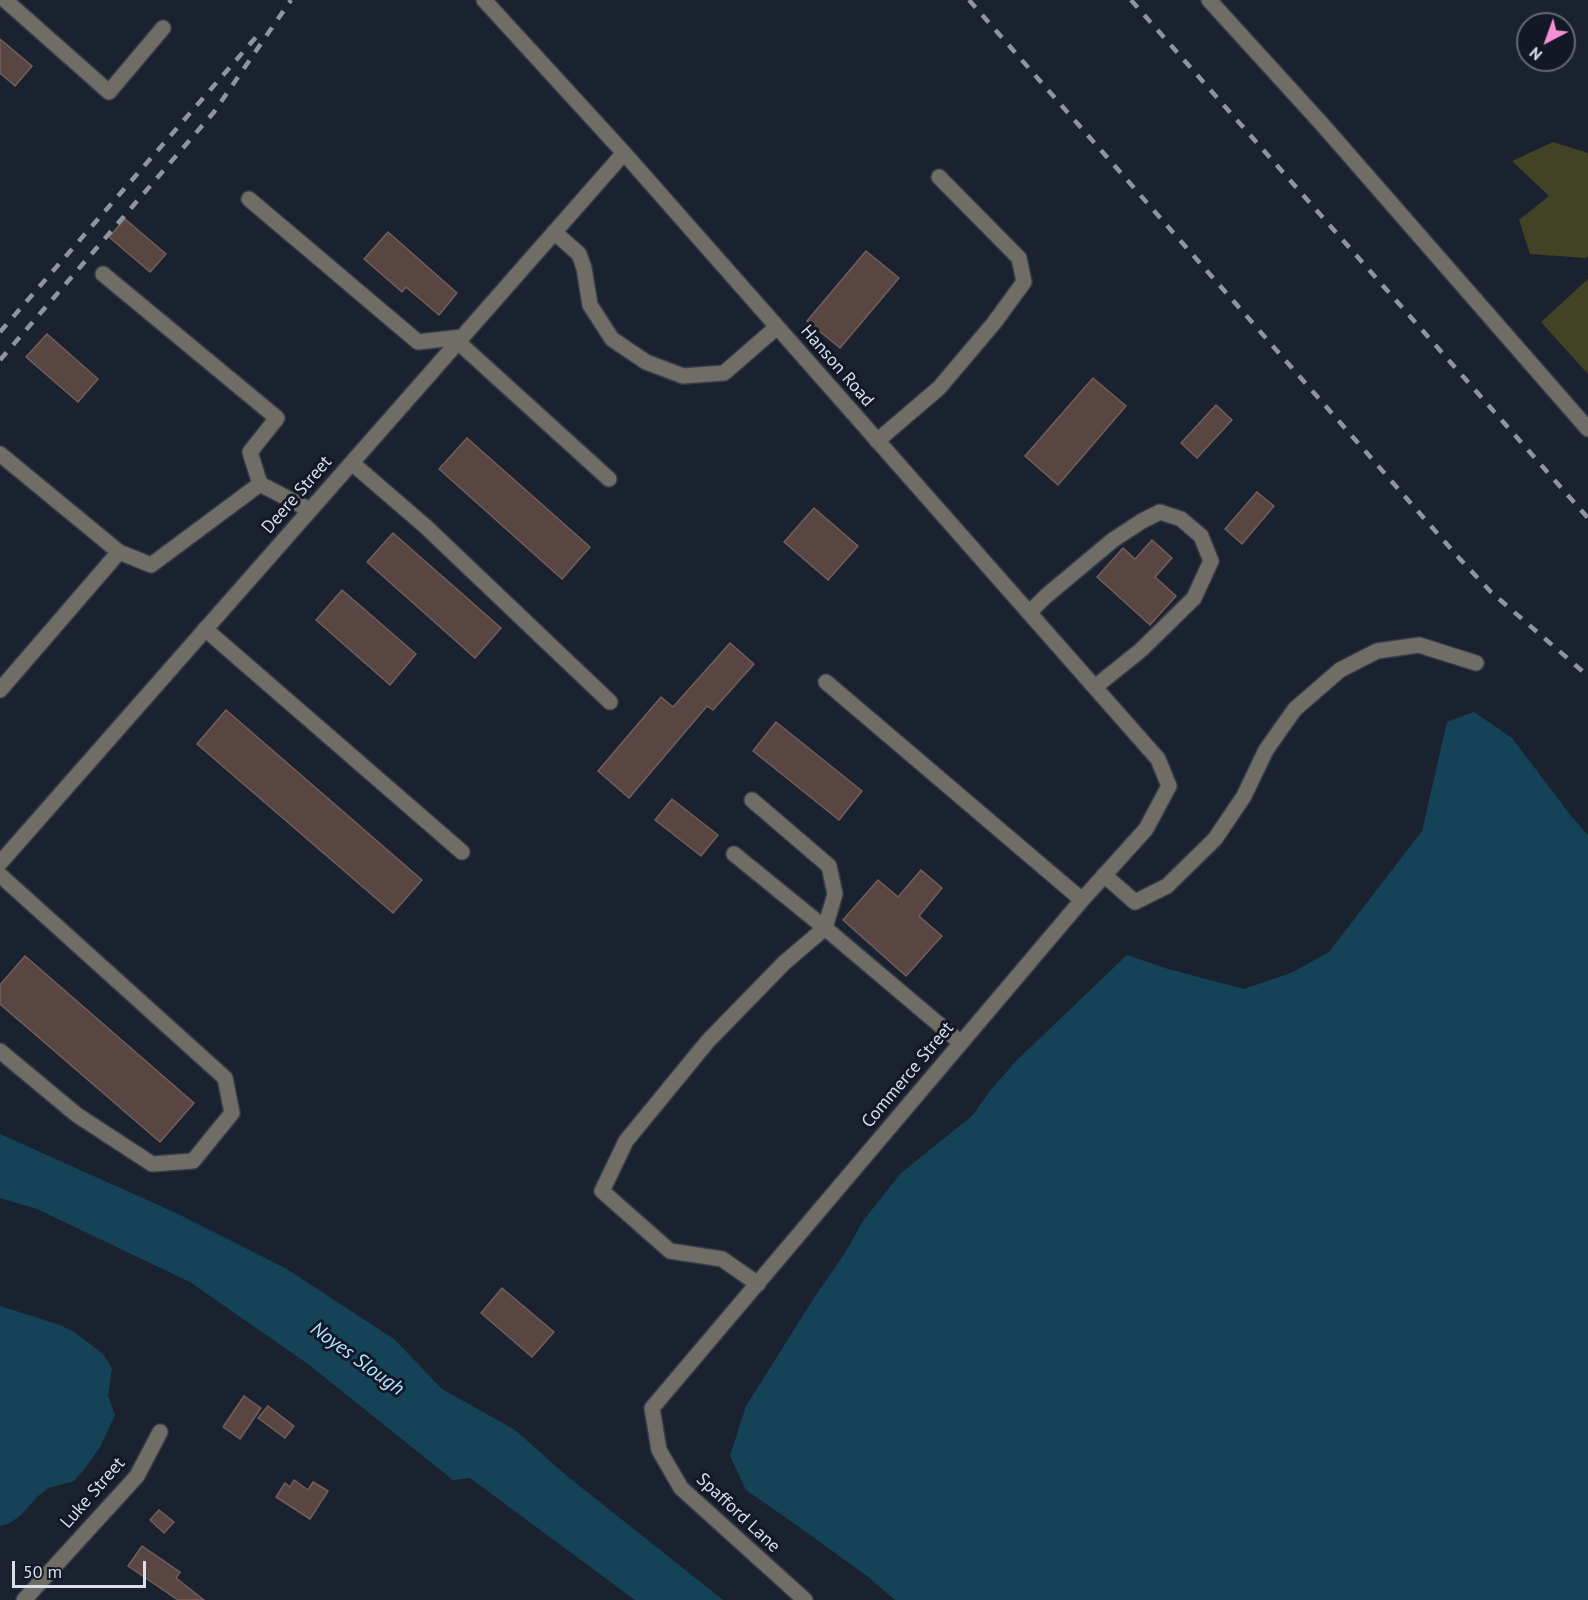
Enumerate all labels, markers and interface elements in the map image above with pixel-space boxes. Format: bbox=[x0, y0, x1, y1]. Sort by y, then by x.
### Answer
north arrow bbox=[1516, 12, 1576, 72]
text: N bbox=[1525, 43, 1546, 65]
street label: Hanson Road bbox=[796, 321, 878, 411]
street label: Deere Street bbox=[257, 452, 337, 538]
street label: Commerce Street bbox=[857, 1018, 959, 1132]
water label: Noyes Slough bbox=[306, 1317, 408, 1401]
street label: Luke Street bbox=[56, 1453, 130, 1533]
street label: Spafford Lane bbox=[692, 1469, 784, 1557]
scale bar bbox=[15, 1549, 148, 1587]
text: 50 m bbox=[23, 1560, 62, 1583]

